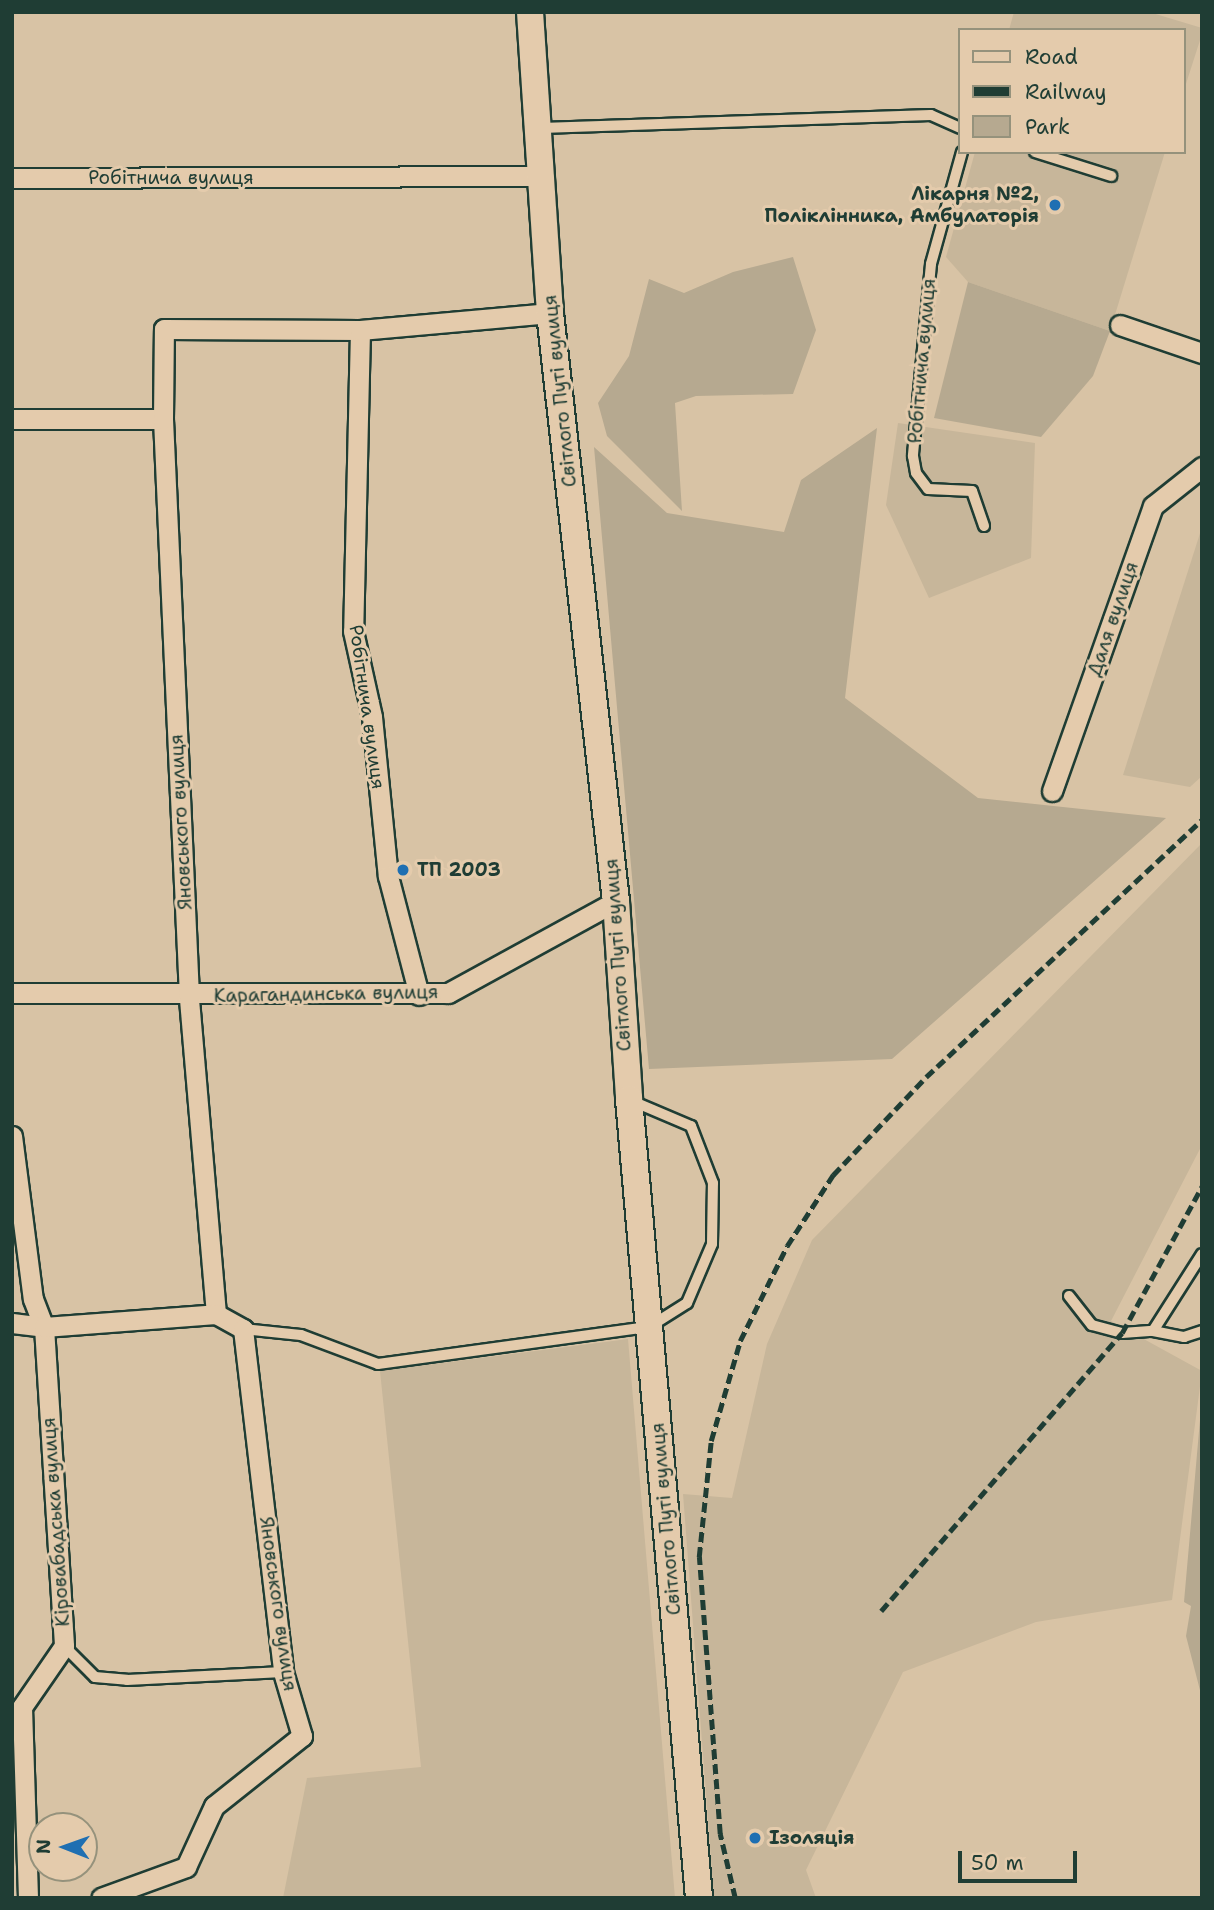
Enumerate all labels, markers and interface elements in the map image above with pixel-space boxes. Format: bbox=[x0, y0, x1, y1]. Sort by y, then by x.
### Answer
legend bbox=[958, 28, 1186, 154]
text: Road bbox=[1025, 43, 1078, 71]
text: Railway bbox=[1025, 78, 1107, 106]
text: Park bbox=[1025, 113, 1070, 141]
street label: Робітнича вулиця bbox=[88, 167, 254, 189]
place label: Лікарня №2, Поліклінника, Амбулаторія bbox=[764, 183, 1039, 227]
marker: Лікарня №2, Поліклінника, Амбулаторія bbox=[1045, 195, 1065, 215]
street label: Робітнича вулиця bbox=[903, 278, 941, 444]
street label: Світлого Путі вулиця bbox=[539, 294, 581, 488]
street label: Даля вулиця bbox=[1083, 559, 1143, 679]
street label: Робітнича вулиця bbox=[344, 623, 390, 791]
street label: Яновського вулиця bbox=[165, 734, 197, 910]
street label: Світлого Путі вулиця bbox=[600, 858, 636, 1052]
place label: ТП 2003 bbox=[417, 859, 501, 881]
marker: ТП 2003 bbox=[395, 862, 411, 878]
street label: Карагандинська вулиця bbox=[213, 981, 439, 1007]
street label: Кіровабадська вулиця bbox=[37, 1417, 75, 1627]
street label: Світлого Путі вулиця bbox=[646, 1422, 686, 1616]
street label: Яновського вулиця bbox=[254, 1515, 302, 1693]
north arrow bbox=[28, 1812, 98, 1882]
place label: Ізоляція bbox=[769, 1827, 854, 1849]
marker: Ізоляція bbox=[747, 1830, 763, 1846]
scale bar bbox=[962, 1836, 1081, 1880]
text: N bbox=[31, 1839, 56, 1854]
text: 50 m bbox=[971, 1849, 1024, 1877]

